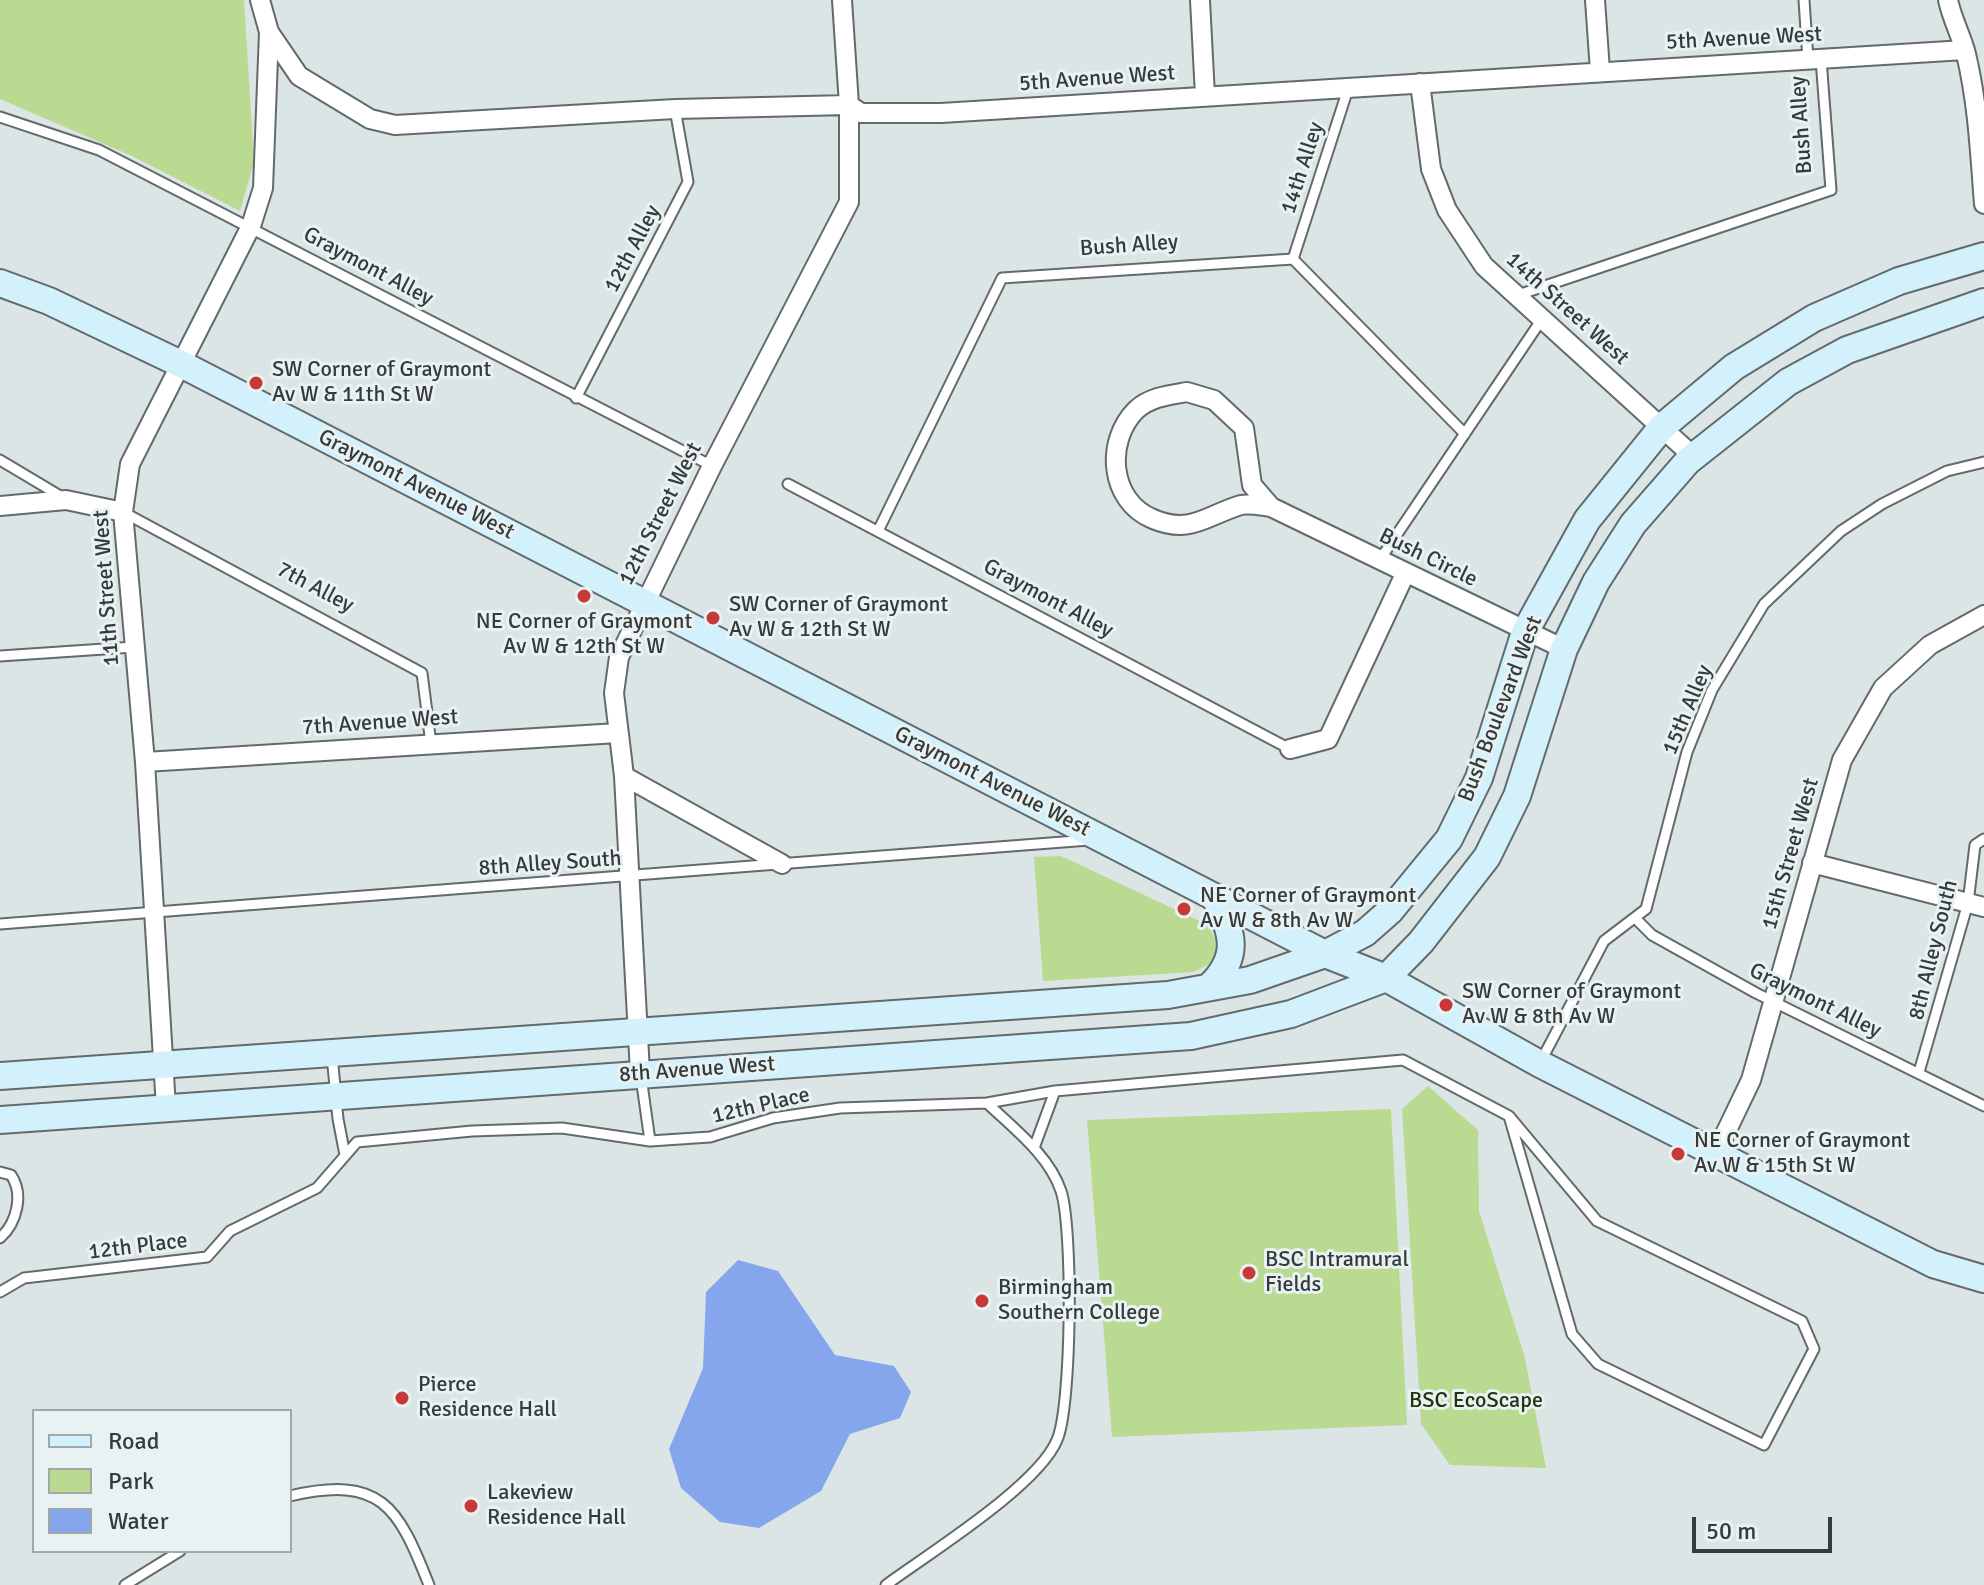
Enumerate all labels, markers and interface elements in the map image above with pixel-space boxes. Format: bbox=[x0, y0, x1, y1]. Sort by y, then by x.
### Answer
street label: 5th Avenue West bbox=[1665, 22, 1823, 56]
street label: 5th Avenue West bbox=[1018, 60, 1176, 98]
street label: Bush Alley bbox=[1785, 75, 1819, 175]
street label: 14th Alley bbox=[1276, 119, 1330, 217]
street label: 12th Alley bbox=[599, 201, 667, 297]
street label: Graymont Alley bbox=[298, 222, 438, 312]
street label: Bush Alley bbox=[1079, 229, 1179, 263]
street label: 14th Street West bbox=[1500, 247, 1634, 371]
place label: SW Corner of Graymont Av W & 11th St W bbox=[272, 357, 491, 408]
marker: SW Corner of Graymont Av W & 11th St W bbox=[247, 374, 265, 392]
street label: Graymont Avenue West bbox=[314, 424, 518, 546]
street label: 12th Street West bbox=[614, 438, 708, 590]
street label: 11th Street West bbox=[88, 509, 126, 667]
street label: Bush Circle bbox=[1374, 523, 1482, 593]
street label: Graymont Alley bbox=[978, 554, 1118, 644]
street label: 7th Alley bbox=[272, 557, 358, 619]
marker: NE Corner of Graymont Av W & 12th St W bbox=[575, 587, 593, 605]
place label: SW Corner of Graymont Av W & 12th St W bbox=[729, 592, 948, 644]
place label: NE Corner of Graymont Av W & 12th St W bbox=[476, 609, 692, 660]
marker: SW Corner of Graymont Av W & 12th St W bbox=[704, 609, 722, 627]
street label: Bush Boulevard West bbox=[1453, 612, 1549, 806]
street label: 15th Alley bbox=[1657, 661, 1719, 759]
street label: 7th Avenue West bbox=[301, 704, 459, 742]
street label: Graymont Avenue West bbox=[890, 721, 1094, 843]
street label: 15th Street West bbox=[1757, 775, 1825, 933]
street label: 8th Alley South bbox=[478, 846, 622, 882]
street label: 8th Alley South bbox=[1904, 877, 1964, 1023]
place label: NE Corner of Graymont Av W & 8th Av W bbox=[1200, 883, 1416, 934]
marker: NE Corner of Graymont Av W & 8th Av W bbox=[1175, 900, 1193, 918]
street label: Graymont Alley bbox=[1745, 958, 1885, 1044]
place label: SW Corner of Graymont Av W & 8th Av W bbox=[1462, 979, 1681, 1030]
marker: SW Corner of Graymont Av W & 8th Av W bbox=[1437, 996, 1455, 1014]
street label: 8th Avenue West bbox=[618, 1051, 776, 1089]
street label: 12th Place bbox=[710, 1082, 812, 1130]
place label: NE Corner of Graymont Av W & 15th St W bbox=[1694, 1128, 1910, 1180]
marker: NE Corner of Graymont Av W & 15th St W bbox=[1669, 1145, 1687, 1163]
street label: 12th Place bbox=[87, 1228, 189, 1266]
place label: BSC Intramural Fields bbox=[1265, 1247, 1409, 1298]
marker: BSC Intramural Fields bbox=[1240, 1264, 1258, 1282]
place label: Birmingham Southern College bbox=[998, 1275, 1160, 1326]
marker: Birmingham Southern College bbox=[973, 1292, 991, 1310]
place label: Pierce Residence Hall bbox=[418, 1372, 557, 1424]
park label: BSC EcoScape bbox=[1409, 1388, 1543, 1414]
marker: Pierce Residence Hall bbox=[393, 1389, 411, 1407]
legend bbox=[32, 1409, 292, 1553]
text: Road bbox=[108, 1426, 159, 1456]
text: Park bbox=[108, 1466, 154, 1496]
place label: Lakeview Residence Hall bbox=[487, 1480, 626, 1532]
marker: Lakeview Residence Hall bbox=[462, 1497, 480, 1515]
scale bar bbox=[1696, 1501, 1836, 1551]
text: Water bbox=[108, 1506, 168, 1536]
text: 50 m bbox=[1706, 1516, 1756, 1546]

